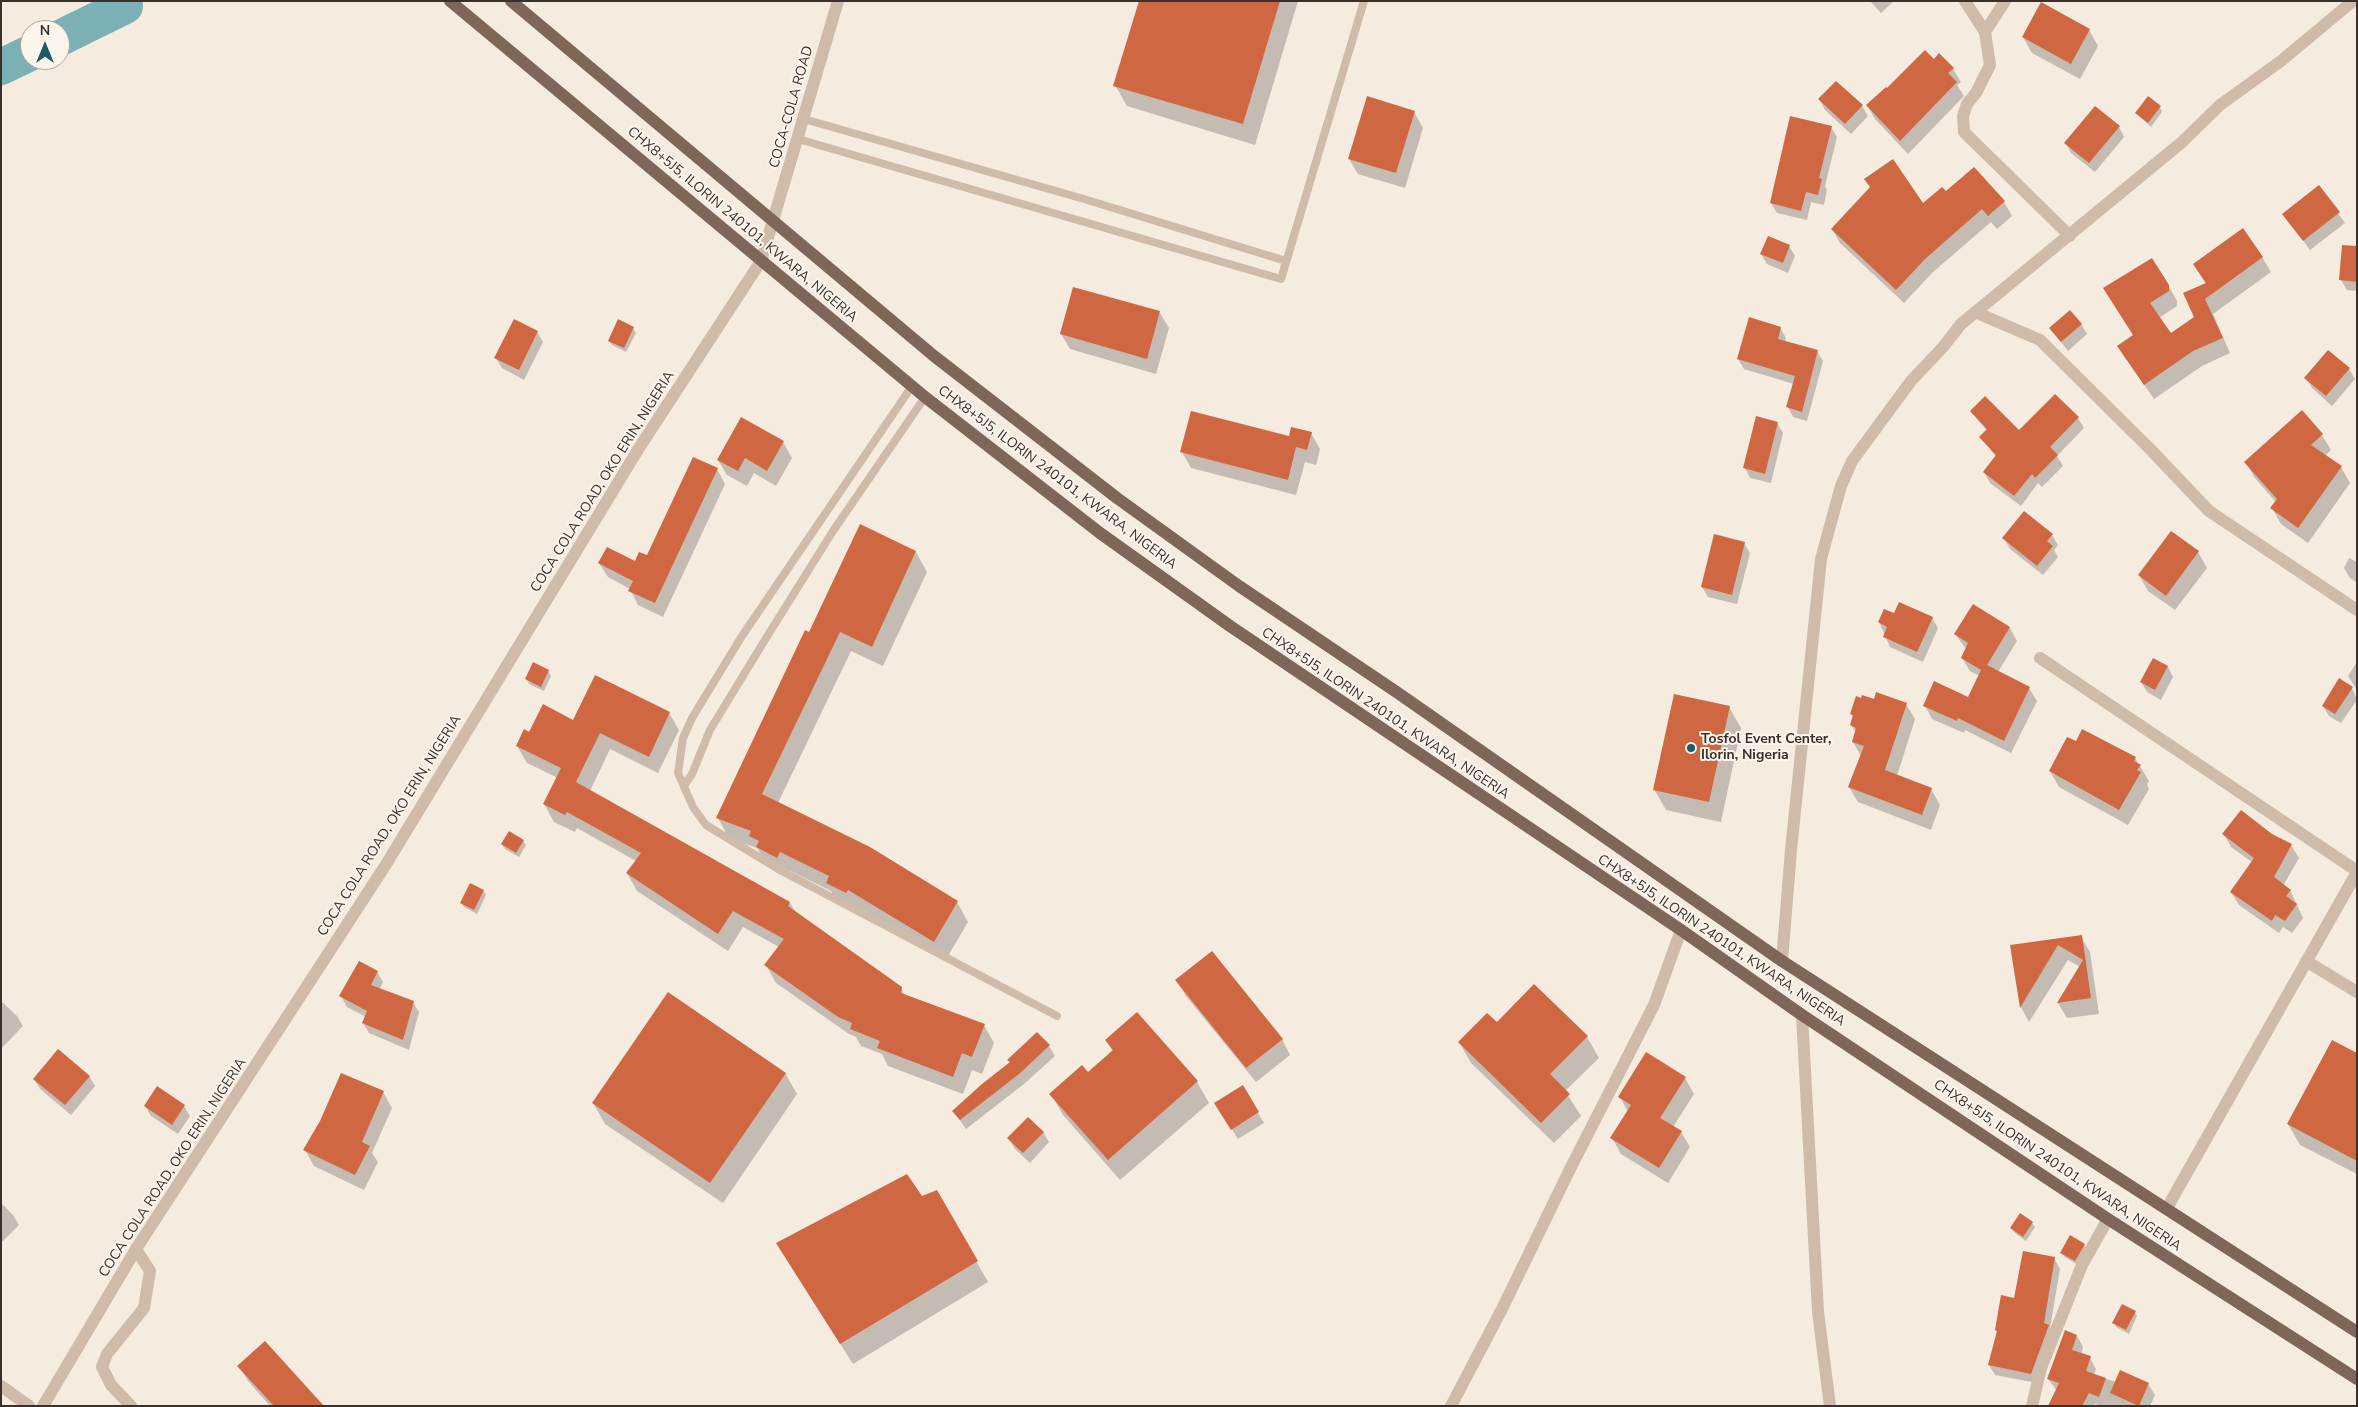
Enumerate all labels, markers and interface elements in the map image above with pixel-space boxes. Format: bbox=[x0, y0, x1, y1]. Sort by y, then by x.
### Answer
north arrow bbox=[20, 20, 70, 70]
text: N bbox=[40, 21, 50, 40]
street label: COCA-COLA ROAD bbox=[767, 44, 817, 170]
street label: CHX8+5J5, ILORIN 240101, KWARA, NIGERIA bbox=[624, 124, 860, 326]
street label: COCA COLA ROAD, OKO ERIN, NIGERIA bbox=[528, 368, 678, 596]
street label: CHX8+5J5, ILORIN 240101, KWARA, NIGERIA bbox=[934, 383, 1180, 573]
street label: CHX8+5J5, ILORIN 240101, KWARA, NIGERIA bbox=[1258, 625, 1512, 803]
street label: COCA COLA ROAD, OKO ERIN, NIGERIA bbox=[315, 712, 465, 940]
place label: Tosfol Event Center, Ilorin, Nigeria bbox=[1701, 732, 1831, 764]
marker: Tosfol Event Center, Ilorin, Nigeria bbox=[1685, 742, 1697, 754]
street label: CHX8+5J5, ILORIN 240101, KWARA, NIGERIA bbox=[1594, 852, 1848, 1030]
street label: COCA COLA ROAD, OKO ERIN, NIGERIA bbox=[96, 1055, 250, 1281]
street label: CHX8+5J5, ILORIN 240101, KWARA, NIGERIA bbox=[1930, 1077, 2184, 1255]

